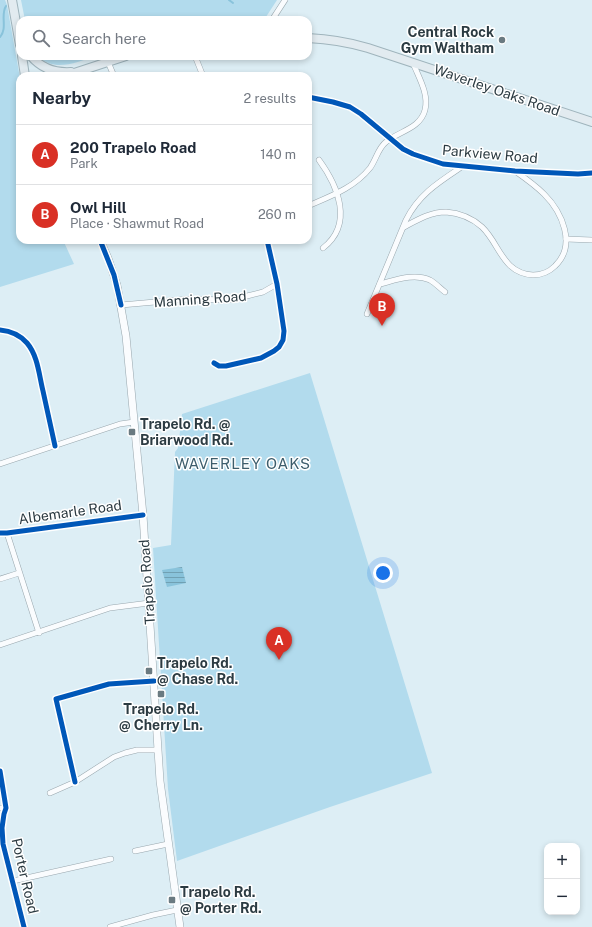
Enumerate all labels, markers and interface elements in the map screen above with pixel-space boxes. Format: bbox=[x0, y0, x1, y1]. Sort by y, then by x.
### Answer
search box bbox=[16, 16, 312, 60]
place label: Central Rock Gym Waltham bbox=[401, 24, 494, 56]
icon: search bbox=[30, 27, 52, 49]
text: Search here bbox=[62, 30, 146, 47]
marker: Central Rock Gym Waltham bbox=[497, 35, 507, 45]
street label: Waverley Oaks Road bbox=[432, 61, 562, 119]
text: Nearby bbox=[32, 88, 91, 108]
text: 2 results bbox=[244, 91, 296, 106]
text: 200 Trapelo Road bbox=[70, 139, 196, 156]
street label: Parkview Road bbox=[442, 142, 538, 166]
text: A bbox=[40, 147, 50, 162]
text: 140 m bbox=[260, 147, 296, 162]
text: Park bbox=[70, 156, 98, 171]
text: Owl Hill bbox=[70, 199, 127, 216]
text: B bbox=[41, 207, 49, 222]
text: 260 m bbox=[258, 207, 296, 222]
text: Place · Shawmut Road bbox=[70, 216, 204, 231]
street label: Manning Road bbox=[153, 288, 247, 310]
pin: B bbox=[369, 293, 395, 326]
place label: Trapelo Rd. @ Briarwood Rd. bbox=[140, 416, 233, 448]
marker: Trapelo Rd. @ Briarwood Rd. bbox=[127, 427, 137, 437]
district label: WAVERLEY OAKS bbox=[175, 455, 311, 472]
street label: Albemarle Road bbox=[17, 497, 123, 527]
street label: Trapelo Road bbox=[136, 539, 158, 625]
your location bbox=[373, 563, 393, 583]
pin: A bbox=[266, 627, 292, 660]
place label: Trapelo Rd. @ Chase Rd. bbox=[157, 655, 238, 687]
marker: Trapelo Rd. @ Chase Rd. bbox=[144, 666, 154, 676]
marker: Trapelo Rd. @ Cherry Ln. bbox=[156, 689, 166, 699]
place label: Trapelo Rd. @ Cherry Ln. bbox=[119, 701, 203, 733]
street label: Porter Road bbox=[9, 837, 41, 915]
map controls bbox=[544, 843, 580, 915]
button: + bbox=[544, 843, 580, 879]
button: − bbox=[544, 879, 580, 915]
place label: Trapelo Rd. @ Porter Rd. bbox=[180, 884, 262, 916]
marker: Trapelo Rd. @ Porter Rd. bbox=[167, 895, 177, 905]

